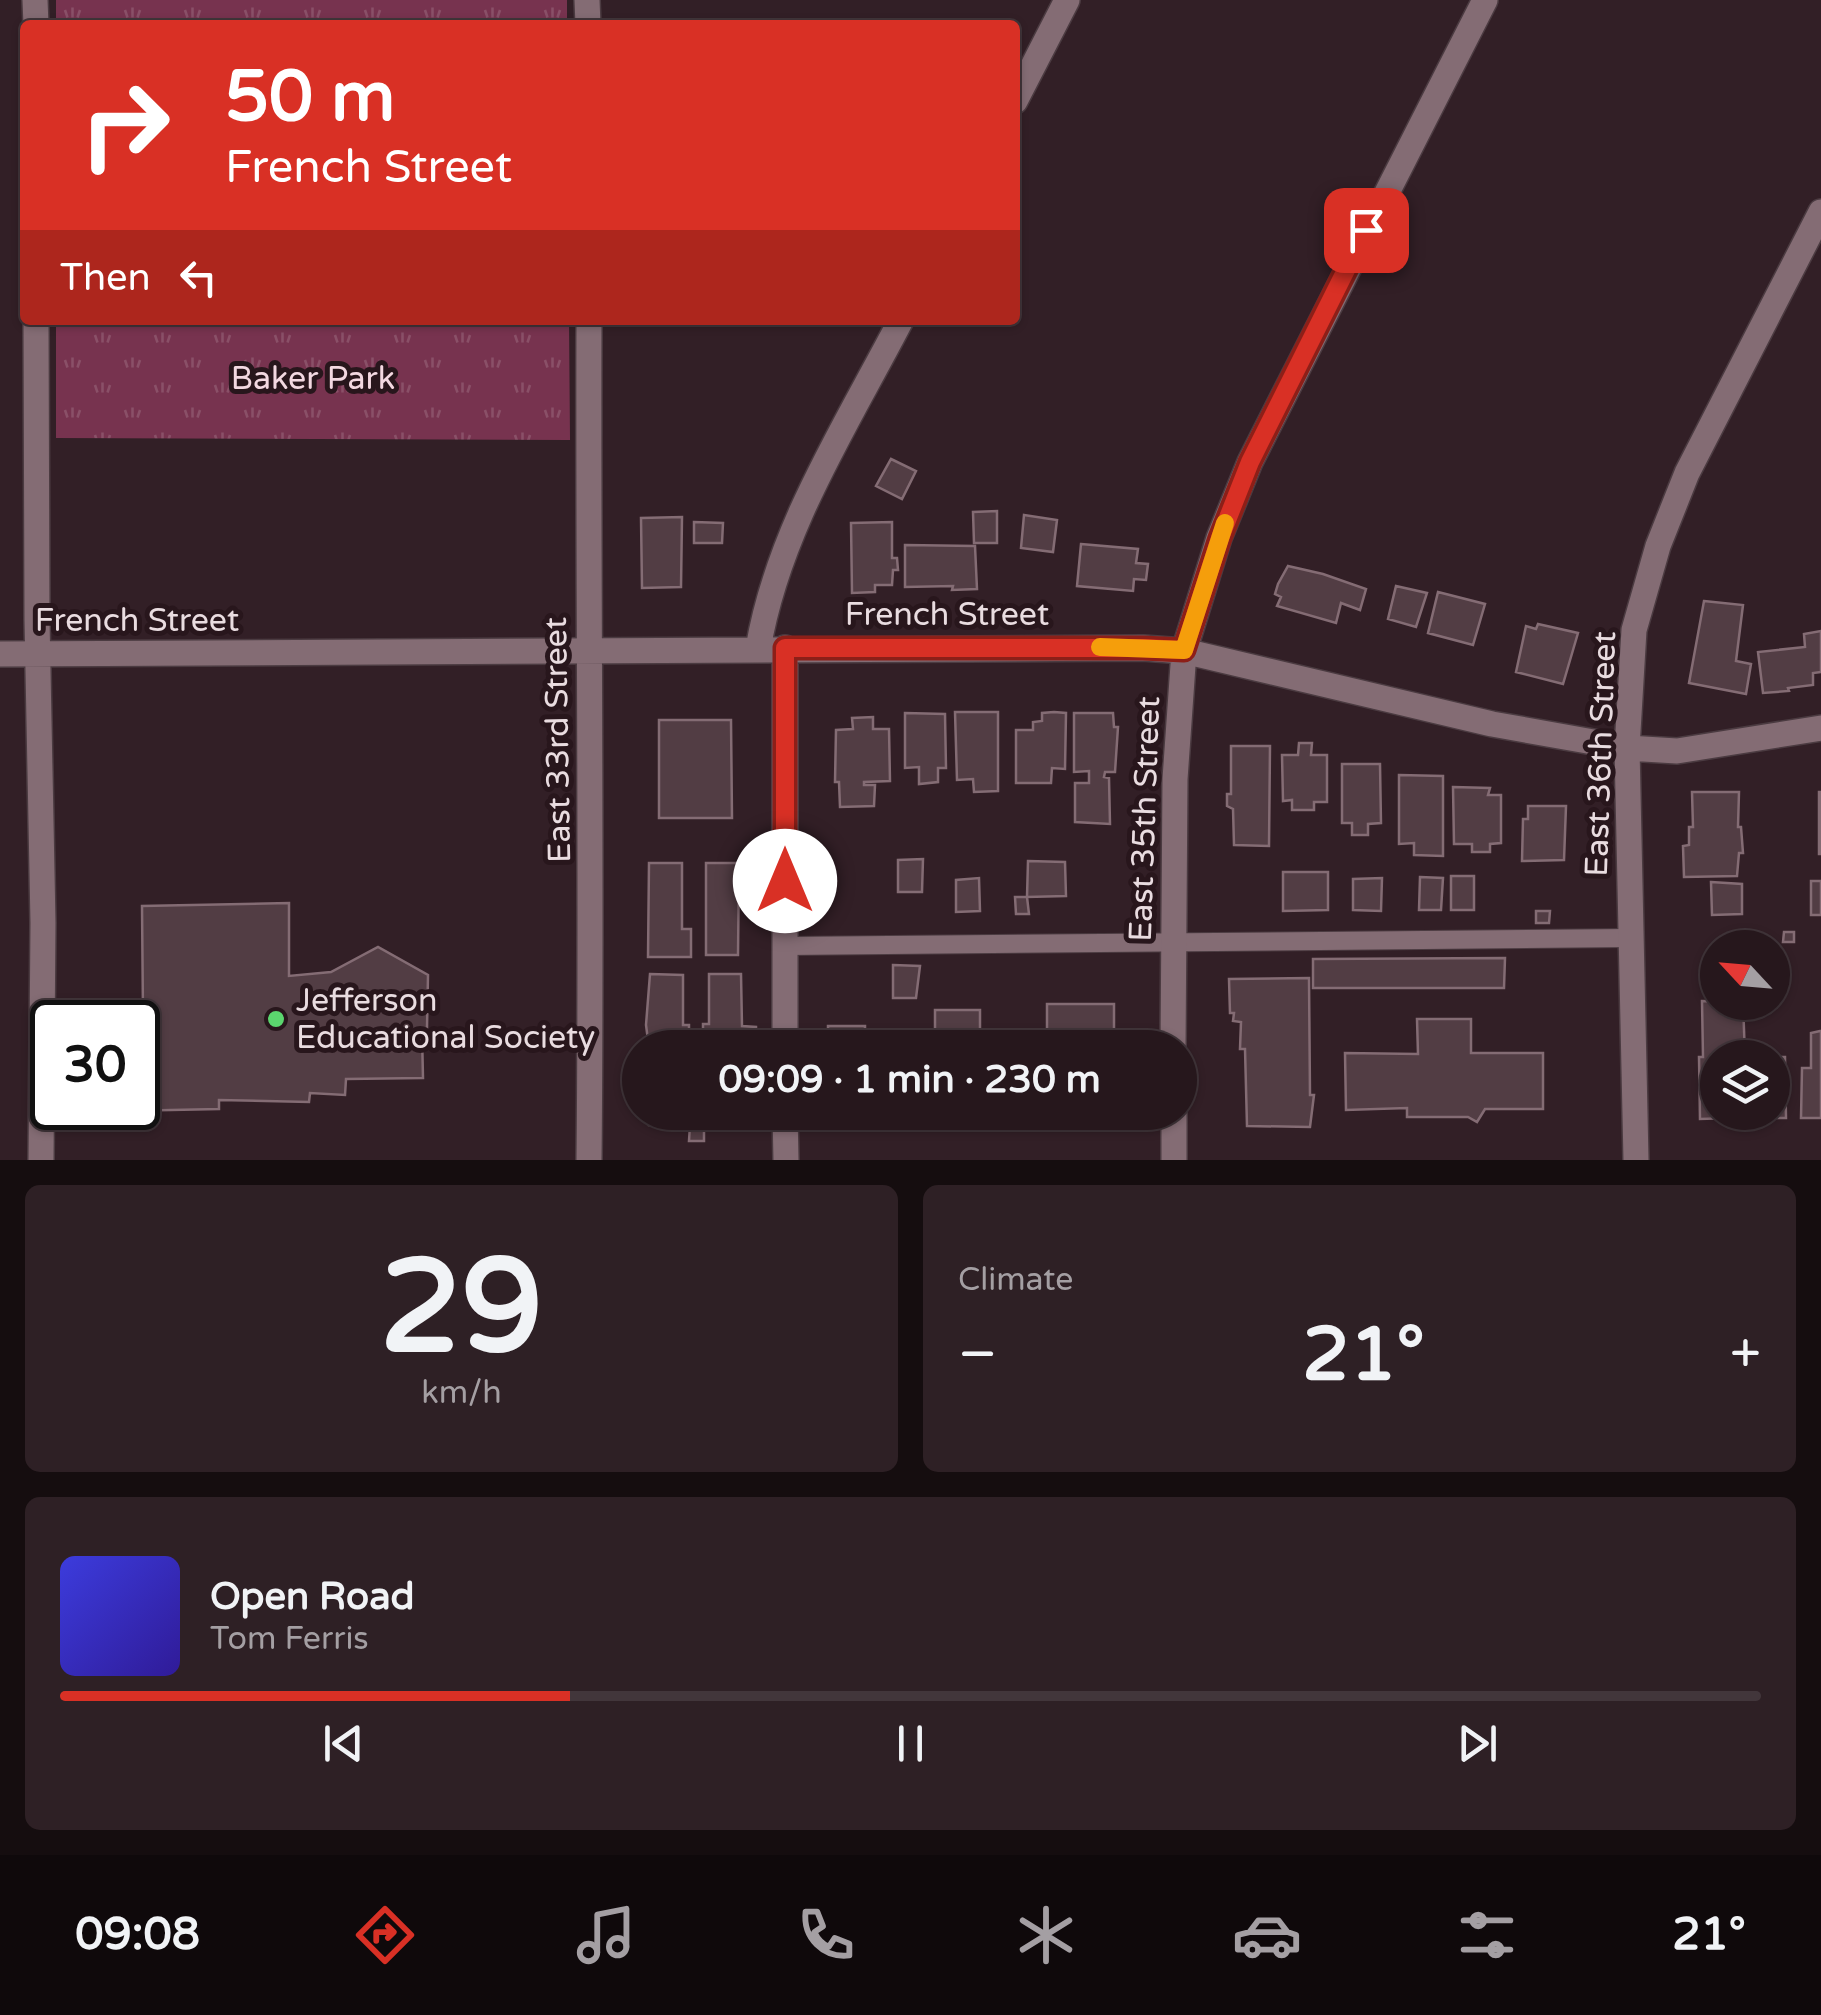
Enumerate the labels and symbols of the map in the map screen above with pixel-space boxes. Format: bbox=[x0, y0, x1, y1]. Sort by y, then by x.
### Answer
pin bbox=[1324, 188, 1409, 273]
park label: Baker Park bbox=[231, 360, 395, 398]
street label: French Street bbox=[845, 596, 1049, 634]
street label: French Street bbox=[35, 602, 239, 640]
street label: East 33rd Street bbox=[537, 617, 579, 863]
street label: East 36th Street bbox=[1578, 631, 1624, 877]
street label: East 35th Street bbox=[1122, 696, 1168, 942]
position arrow bbox=[733, 829, 837, 933]
north arrow bbox=[1700, 930, 1790, 1020]
place label: Jefferson Educational Society bbox=[296, 982, 595, 1057]
speed limit sign: 30 bbox=[30, 1000, 160, 1130]
marker: Jefferson Educational Society bbox=[265, 1008, 287, 1030]

